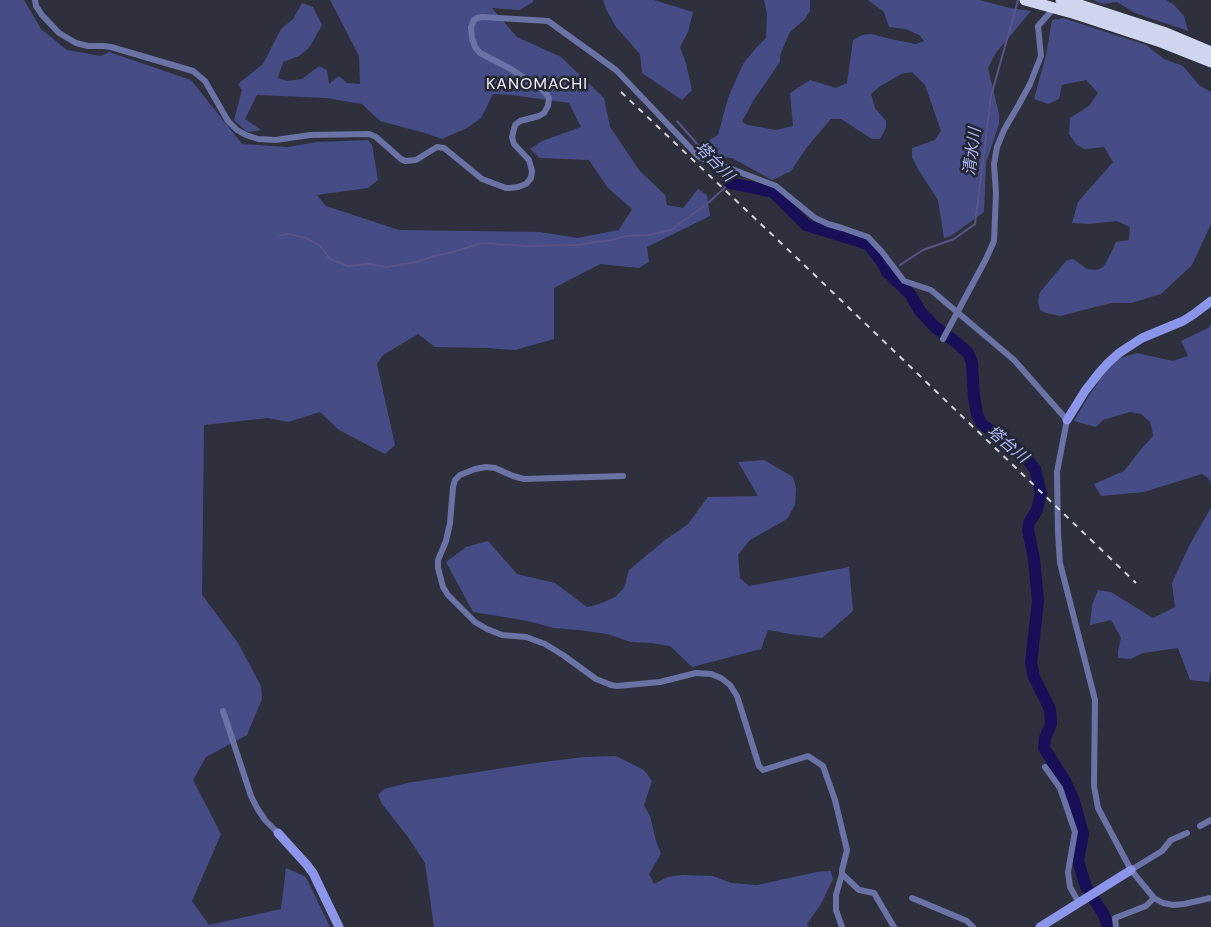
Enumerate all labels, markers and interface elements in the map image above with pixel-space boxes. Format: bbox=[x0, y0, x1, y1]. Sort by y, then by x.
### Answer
district label: KANOMACHI bbox=[485, 75, 589, 95]
water label: 清水川 bbox=[961, 127, 985, 177]
water label: 塔台川 bbox=[690, 138, 738, 186]
water label: 塔台川 bbox=[982, 422, 1032, 468]

